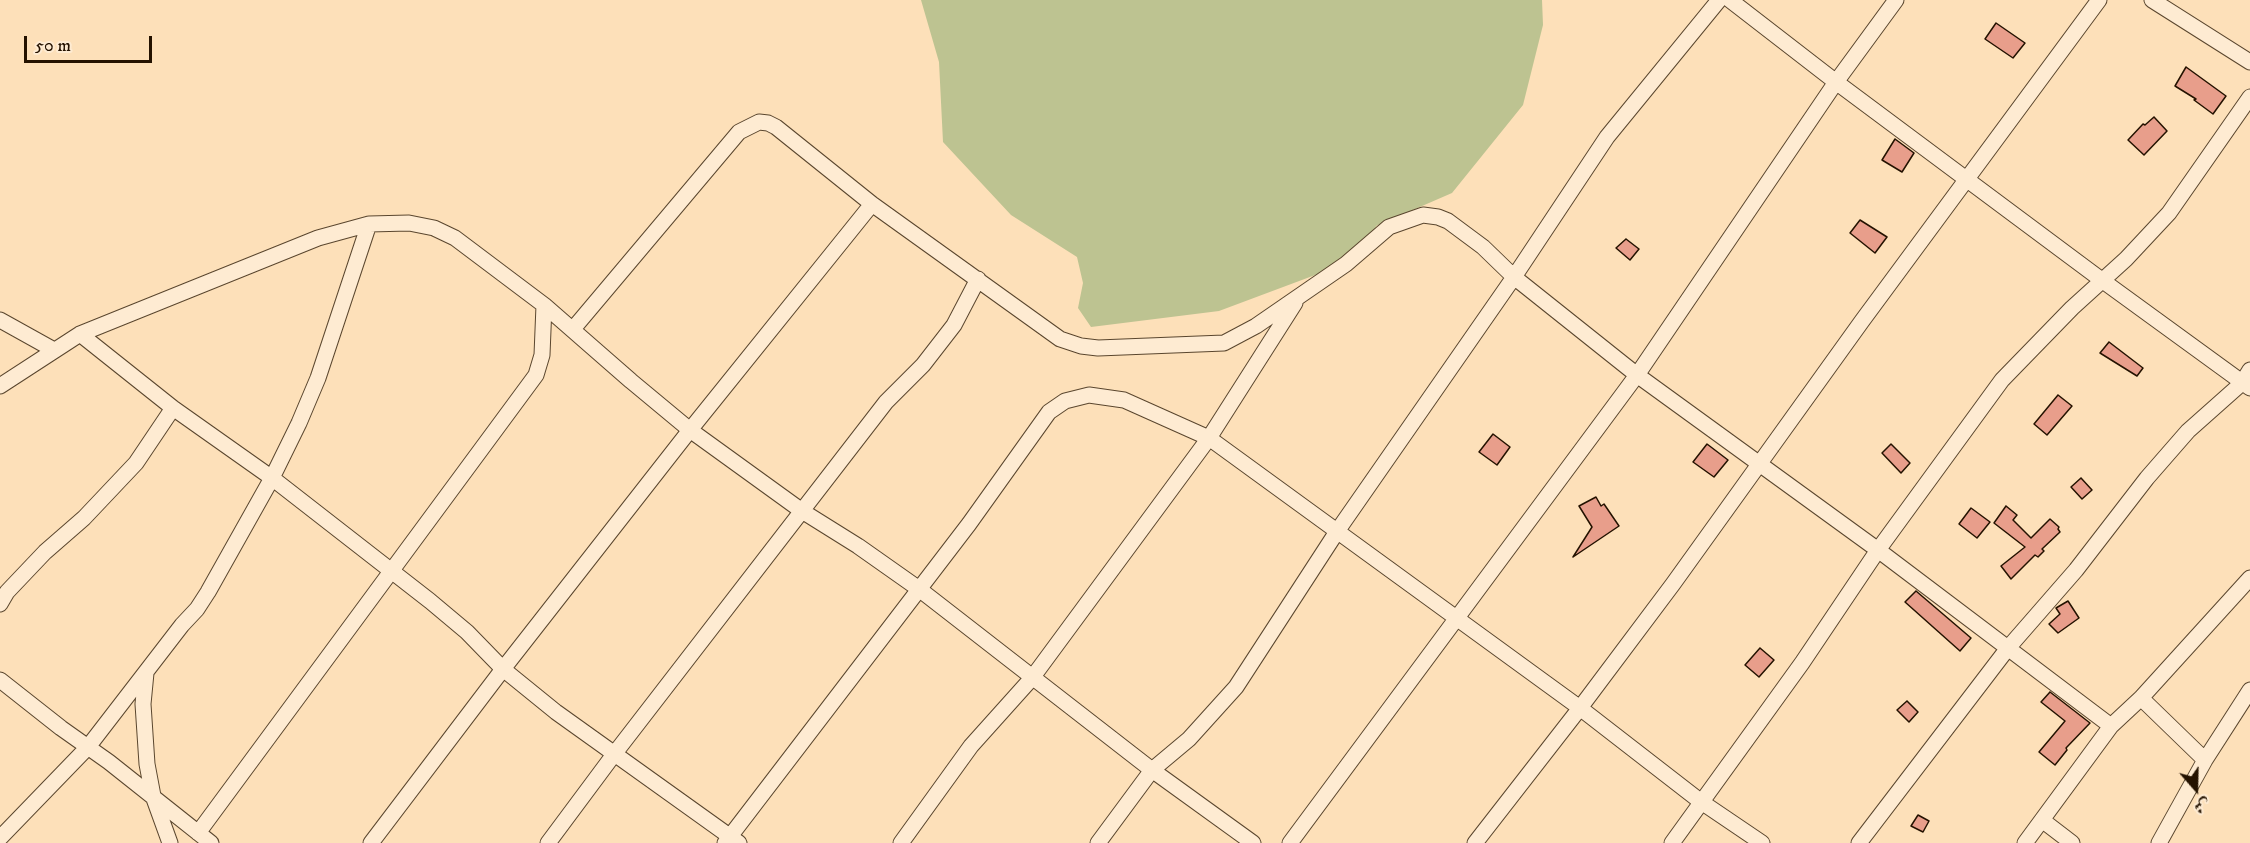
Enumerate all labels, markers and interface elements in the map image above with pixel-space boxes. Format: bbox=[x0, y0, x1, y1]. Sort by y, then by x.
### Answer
scale bar bbox=[27, 24, 154, 62]
text: 50 m bbox=[35, 35, 71, 57]
north arrow bbox=[2166, 759, 2226, 819]
text: ش bbox=[2191, 794, 2213, 818]

